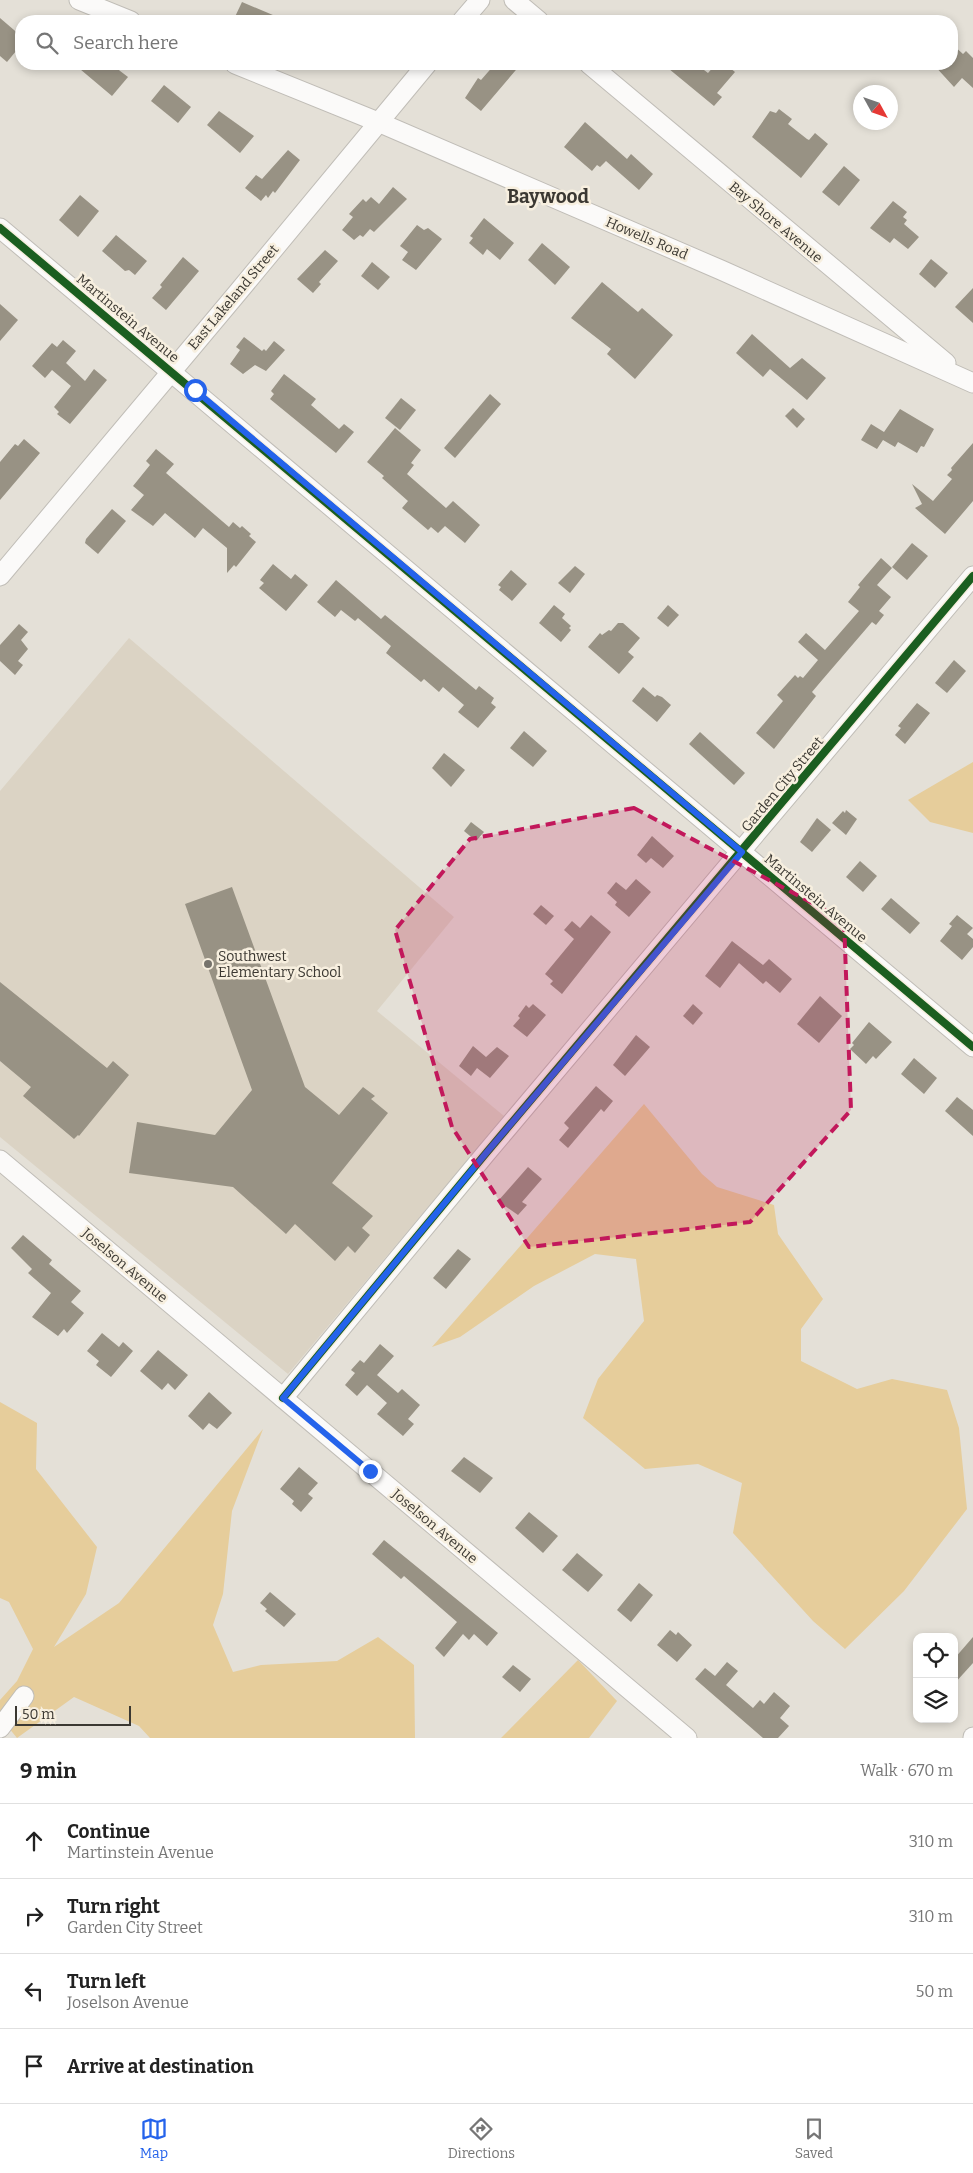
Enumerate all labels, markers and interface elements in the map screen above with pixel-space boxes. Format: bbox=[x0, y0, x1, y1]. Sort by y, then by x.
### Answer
search box bbox=[15, 15, 958, 70]
icon: search bbox=[33, 29, 61, 57]
text: Search here bbox=[73, 31, 178, 54]
north arrow bbox=[853, 85, 898, 130]
street label: Bay Shore Avenue bbox=[725, 178, 826, 266]
district label: Baywood bbox=[507, 185, 590, 208]
street label: Howells Road bbox=[603, 213, 691, 263]
street label: East Lakeland Street bbox=[184, 241, 282, 353]
street label: Martinstein Avenue bbox=[73, 271, 182, 366]
route start bbox=[184, 379, 207, 402]
street label: Garden City Street bbox=[738, 733, 827, 835]
street label: Martinstein Avenue bbox=[761, 851, 870, 946]
place label: Southwest Elementary School bbox=[218, 948, 341, 981]
marker: Southwest Elementary School bbox=[202, 958, 214, 970]
street label: Joselson Avenue bbox=[78, 1224, 171, 1306]
route end bbox=[359, 1460, 382, 1483]
street label: Joselson Avenue bbox=[388, 1485, 481, 1567]
map controls bbox=[913, 1633, 958, 1723]
button: locate bbox=[913, 1633, 958, 1678]
button: layers bbox=[913, 1678, 958, 1723]
scale bar bbox=[15, 1703, 131, 1726]
text: 50 m bbox=[22, 1706, 55, 1723]
text: 9 min bbox=[20, 1758, 76, 1784]
text: Walk · 670 m bbox=[860, 1761, 953, 1780]
text: Continue bbox=[67, 1820, 150, 1843]
icon: ahead bbox=[20, 1827, 48, 1855]
text: 310 m bbox=[909, 1832, 953, 1851]
text: Martinstein Avenue bbox=[67, 1843, 214, 1862]
text: Turn right bbox=[67, 1895, 160, 1918]
icon: right bbox=[20, 1902, 48, 1930]
text: 310 m bbox=[909, 1907, 953, 1926]
text: Garden City Street bbox=[67, 1918, 203, 1937]
text: Turn left bbox=[67, 1970, 146, 1993]
icon: left bbox=[20, 1977, 48, 2005]
text: 50 m bbox=[916, 1982, 953, 2001]
text: Joselson Avenue bbox=[67, 1993, 189, 2012]
icon: arrive bbox=[20, 2052, 48, 2080]
text: Arrive at destination bbox=[67, 2055, 254, 2078]
tab: Map bbox=[140, 2115, 168, 2162]
tab: Directions bbox=[448, 2115, 515, 2162]
tab: Saved bbox=[795, 2115, 833, 2162]

